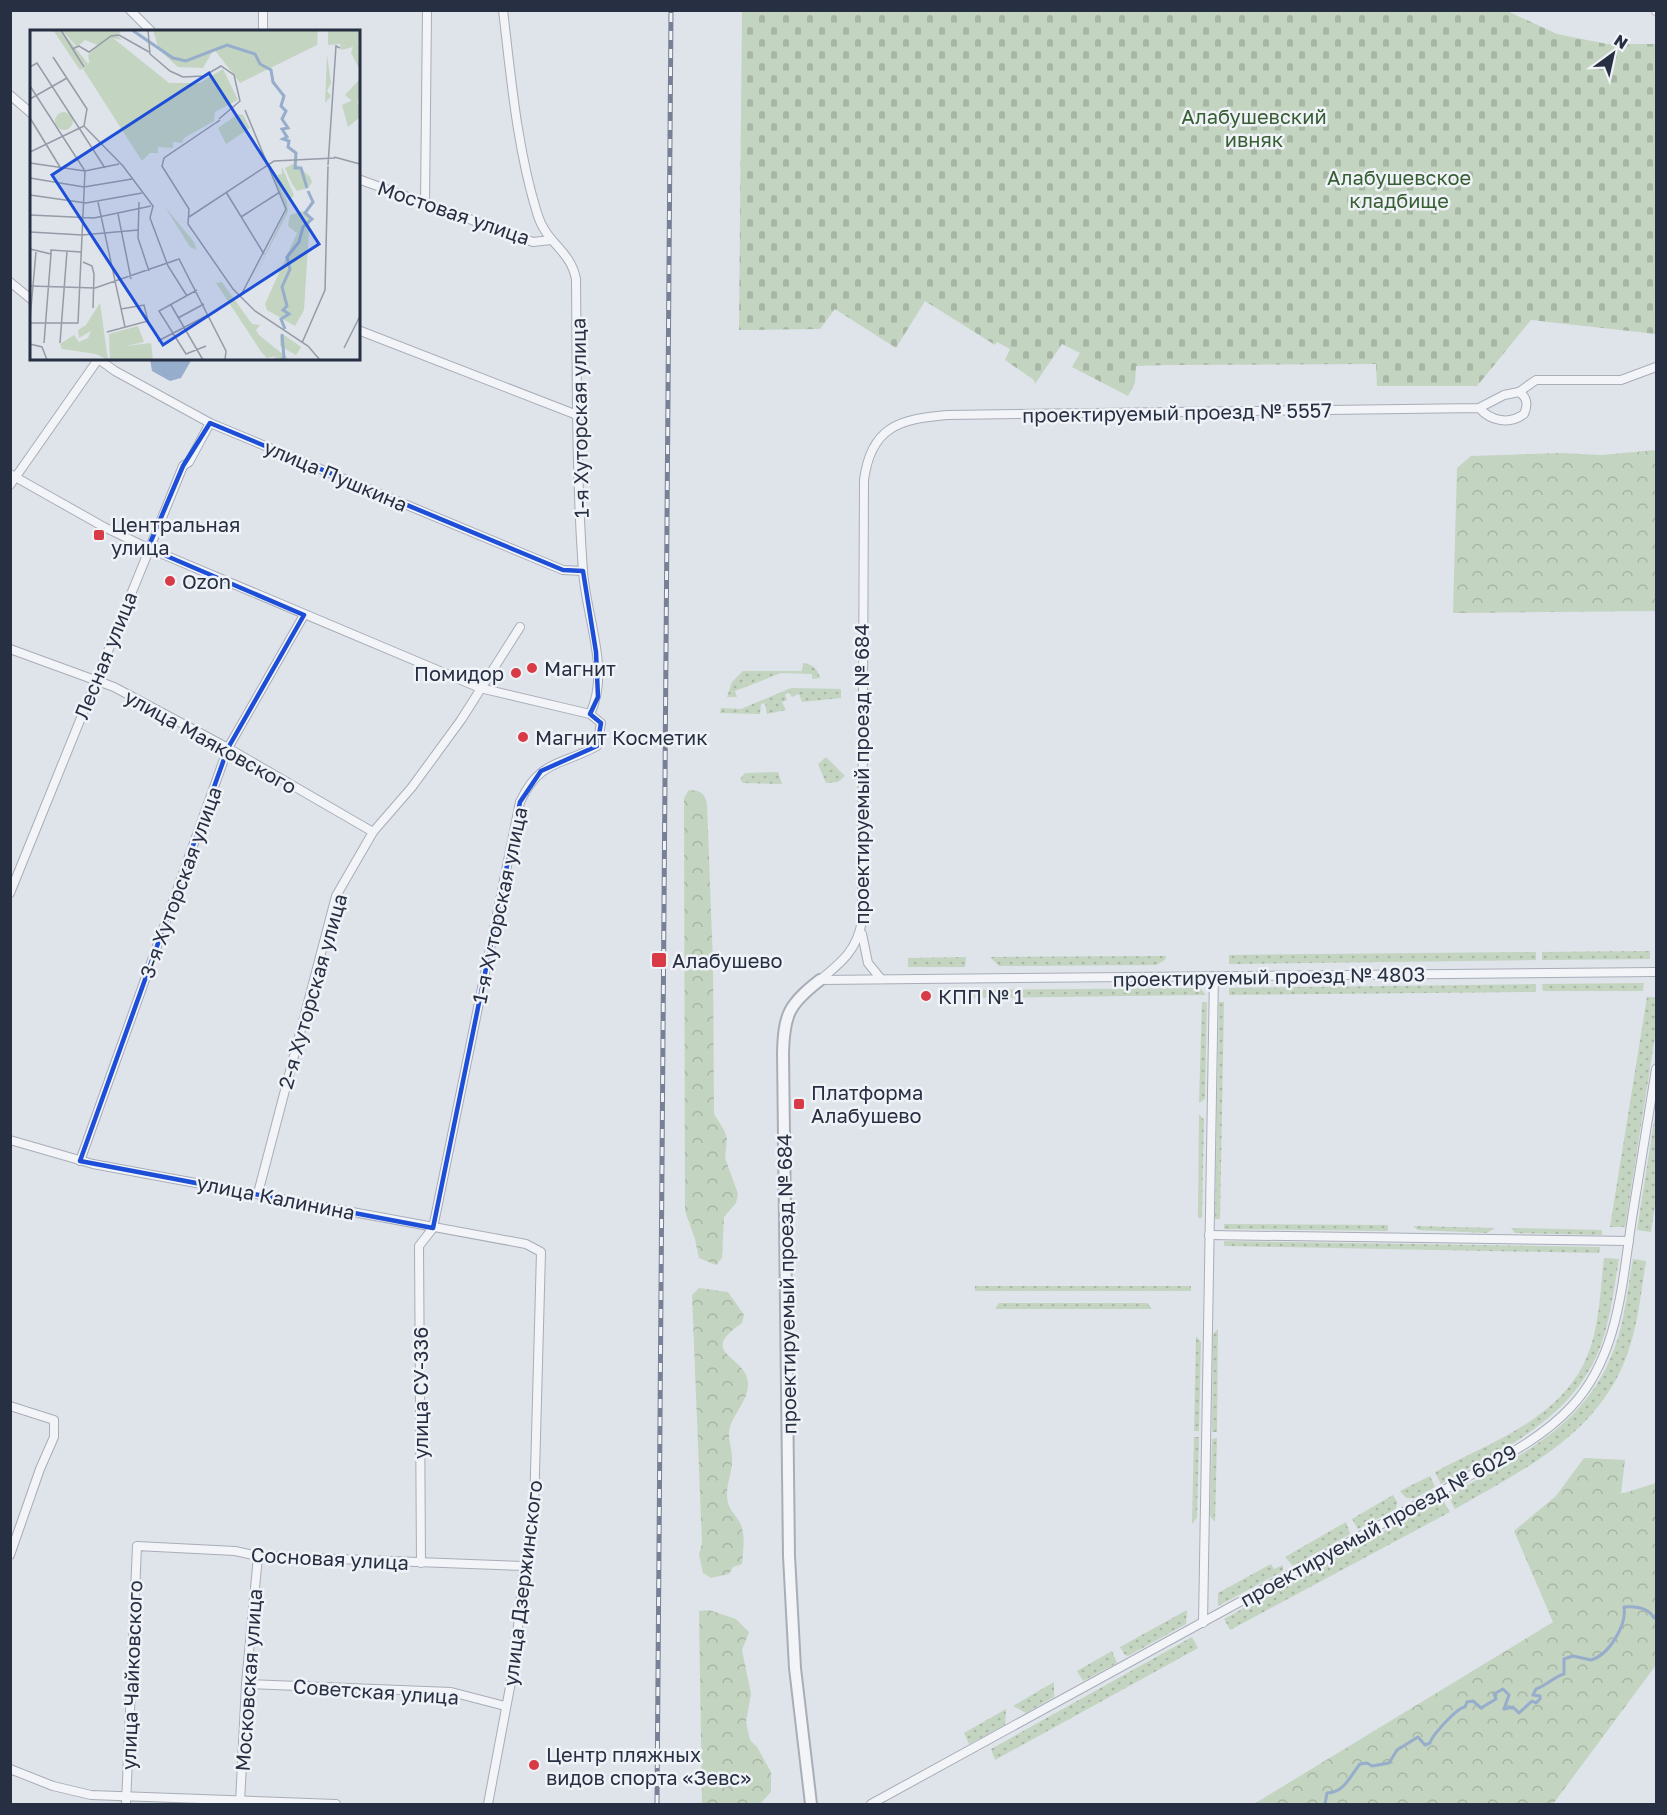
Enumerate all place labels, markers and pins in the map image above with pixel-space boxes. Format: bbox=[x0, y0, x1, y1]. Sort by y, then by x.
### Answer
place label: Центральная улица bbox=[111, 512, 240, 559]
marker: Центральная улица bbox=[92, 528, 106, 542]
place label: Ozon bbox=[182, 569, 231, 593]
marker: Ozon bbox=[163, 574, 177, 588]
place label: Магнит bbox=[544, 656, 616, 680]
place label: Помидор bbox=[414, 661, 504, 685]
marker: Магнит bbox=[525, 661, 539, 675]
marker: Помидор bbox=[509, 666, 523, 680]
place label: Магнит Косметик bbox=[535, 725, 708, 749]
marker: Магнит Косметик bbox=[516, 730, 530, 744]
place label: Алабушево bbox=[672, 948, 783, 972]
marker: Алабушево bbox=[650, 951, 668, 969]
place label: КПП № 1 bbox=[938, 984, 1024, 1008]
marker: КПП № 1 bbox=[919, 989, 933, 1003]
place label: Платформа Алабушево bbox=[811, 1080, 923, 1127]
marker: Платформа Алабушево bbox=[792, 1097, 806, 1111]
place label: Центр пляжных видов спорта «Зевс» bbox=[546, 1742, 751, 1789]
marker: Центр пляжных видов спорта «Зевс» bbox=[527, 1758, 541, 1772]

